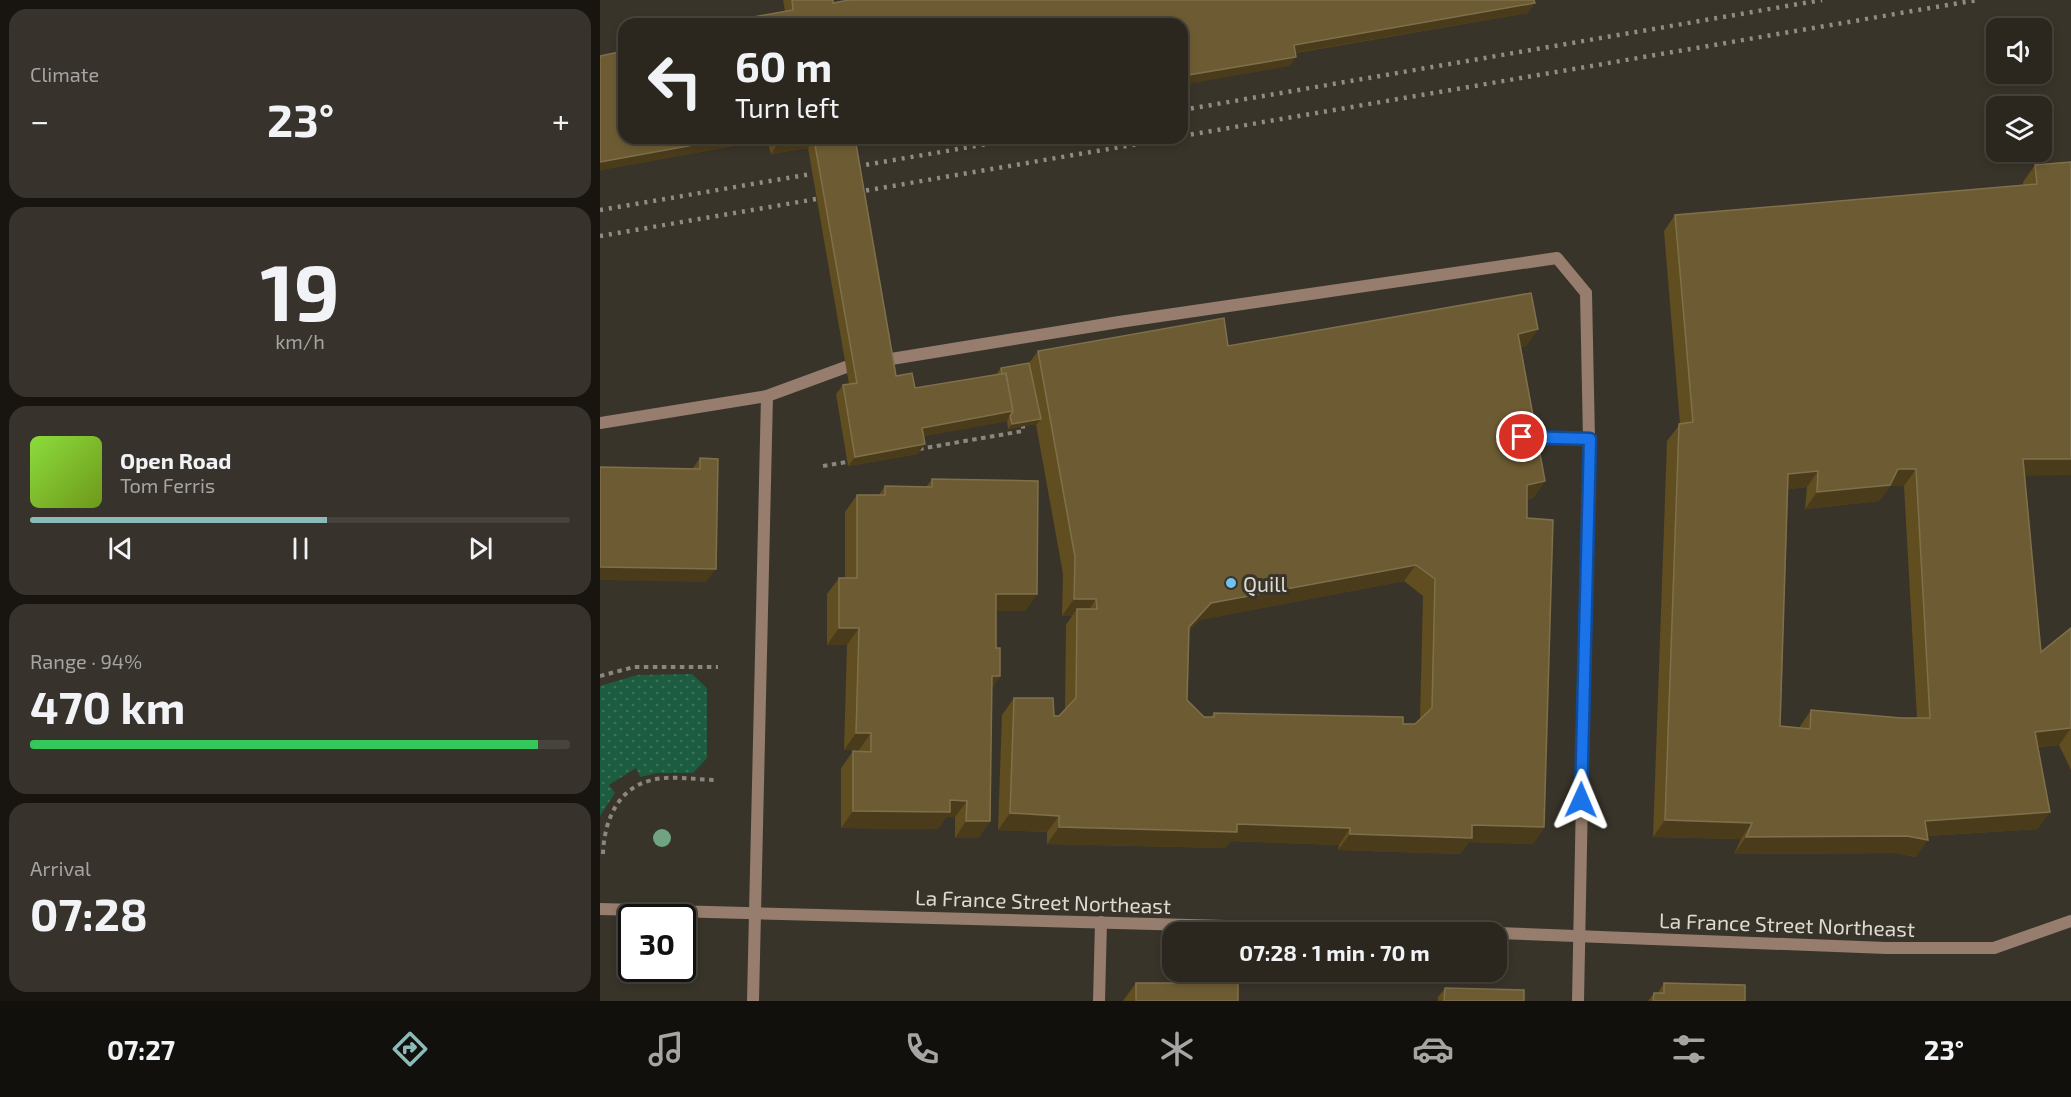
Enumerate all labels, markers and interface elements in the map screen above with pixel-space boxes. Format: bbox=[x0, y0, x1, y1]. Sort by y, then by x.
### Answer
map controls bbox=[1986, 18, 2052, 162]
button: sound bbox=[1986, 18, 2052, 84]
text: 60 m bbox=[735, 40, 832, 90]
icon: left bbox=[636, 42, 714, 120]
text: Climate bbox=[30, 62, 99, 86]
text: Turn left bbox=[735, 91, 839, 123]
text: 23° bbox=[267, 92, 334, 146]
button: layers bbox=[1986, 96, 2052, 162]
text: − bbox=[30, 100, 49, 140]
text: + bbox=[552, 100, 570, 140]
text: 19 bbox=[260, 243, 340, 337]
text: km/h bbox=[275, 329, 325, 353]
pin bbox=[1496, 411, 1547, 462]
icon: arrive bbox=[1505, 420, 1538, 453]
text: Open Road bbox=[120, 447, 232, 473]
text: Tom Ferris bbox=[120, 473, 215, 497]
icon: previous bbox=[104, 532, 137, 565]
icon: pause bbox=[284, 532, 317, 565]
icon: next bbox=[464, 532, 497, 565]
place label: Quill bbox=[1243, 571, 1287, 597]
marker: Quill bbox=[1224, 576, 1238, 590]
text: Range · 94% bbox=[30, 649, 142, 673]
text: 470 km bbox=[30, 679, 185, 733]
position arrow bbox=[1549, 768, 1613, 832]
text: Arrival bbox=[30, 856, 91, 880]
street label: La France Street Northeast bbox=[915, 884, 1171, 918]
text: 07:28 bbox=[30, 886, 148, 940]
speed limit sign: 30 bbox=[618, 904, 696, 982]
street label: La France Street Northeast bbox=[1659, 907, 1915, 941]
text: 07:28 · 1 min · 70 m bbox=[1239, 939, 1430, 965]
icon: directions bbox=[389, 1028, 431, 1070]
icon: music bbox=[645, 1028, 687, 1070]
icon: phone bbox=[901, 1028, 943, 1070]
icon: climate bbox=[1156, 1028, 1198, 1070]
icon: car bbox=[1412, 1028, 1454, 1070]
icon: filters bbox=[1668, 1028, 1710, 1070]
text: 07:27 bbox=[107, 1033, 175, 1065]
text: 23° bbox=[1924, 1033, 1964, 1065]

